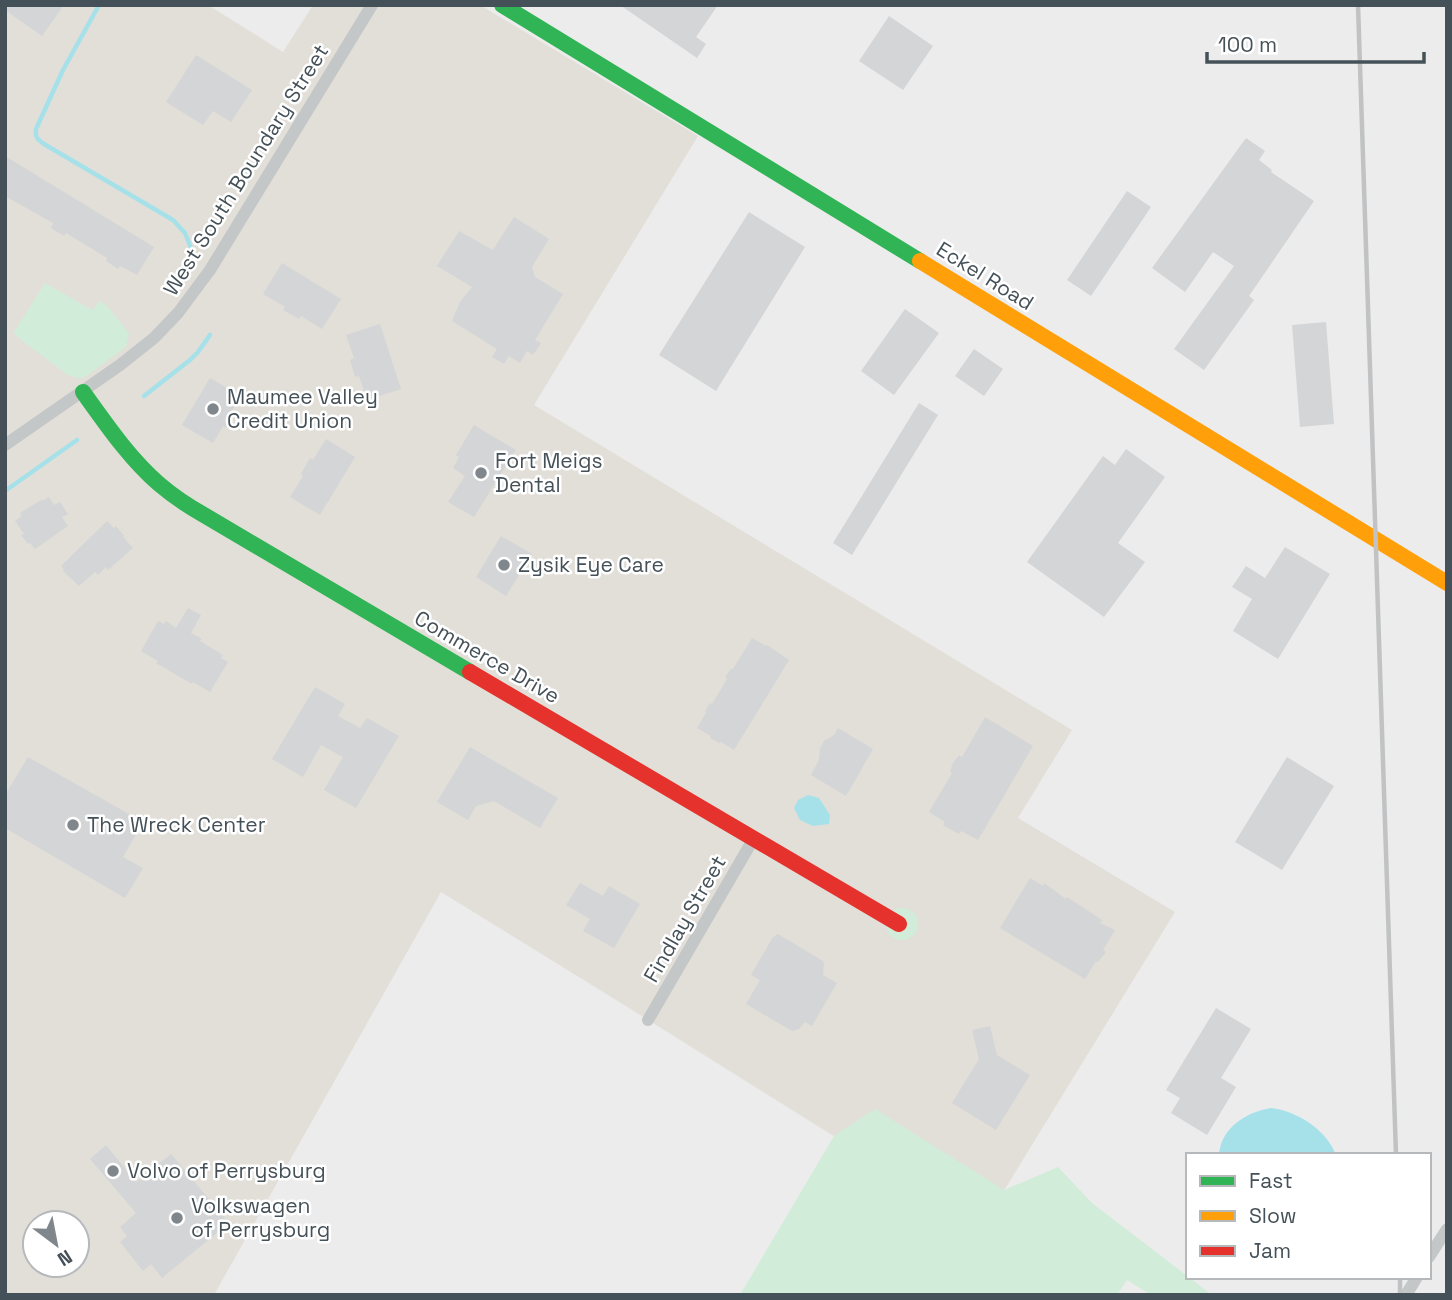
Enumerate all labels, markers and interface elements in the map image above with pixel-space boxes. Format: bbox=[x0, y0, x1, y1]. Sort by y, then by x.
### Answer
scale bar bbox=[1207, 21, 1424, 65]
text: 100 m bbox=[1218, 31, 1277, 58]
street label: West South Boundary Street bbox=[157, 39, 334, 301]
street label: Eckel Road bbox=[932, 235, 1039, 316]
place label: Maumee Valley Credit Union bbox=[227, 383, 378, 434]
marker: Maumee Valley Credit Union bbox=[205, 401, 221, 417]
place label: Fort Meigs Dental bbox=[495, 447, 602, 498]
marker: Fort Meigs Dental bbox=[473, 465, 489, 481]
place label: Zysik Eye Care bbox=[518, 551, 664, 578]
marker: Zysik Eye Care bbox=[496, 557, 512, 573]
street label: Commerce Drive bbox=[410, 604, 565, 709]
place label: The Wreck Center bbox=[87, 811, 266, 838]
marker: The Wreck Center bbox=[65, 817, 81, 833]
street label: Findlay Street bbox=[637, 850, 732, 987]
legend bbox=[1186, 1153, 1431, 1279]
place label: Volvo of Perrysburg bbox=[127, 1157, 326, 1184]
marker: Volvo of Perrysburg bbox=[105, 1163, 121, 1179]
text: Fast bbox=[1249, 1167, 1293, 1194]
place label: Volkswagen of Perrysburg bbox=[191, 1192, 330, 1243]
text: Slow bbox=[1249, 1202, 1297, 1229]
north arrow bbox=[21, 1209, 91, 1279]
marker: Volkswagen of Perrysburg bbox=[169, 1210, 185, 1226]
text: Jam bbox=[1249, 1237, 1291, 1264]
text: N bbox=[53, 1244, 77, 1272]

